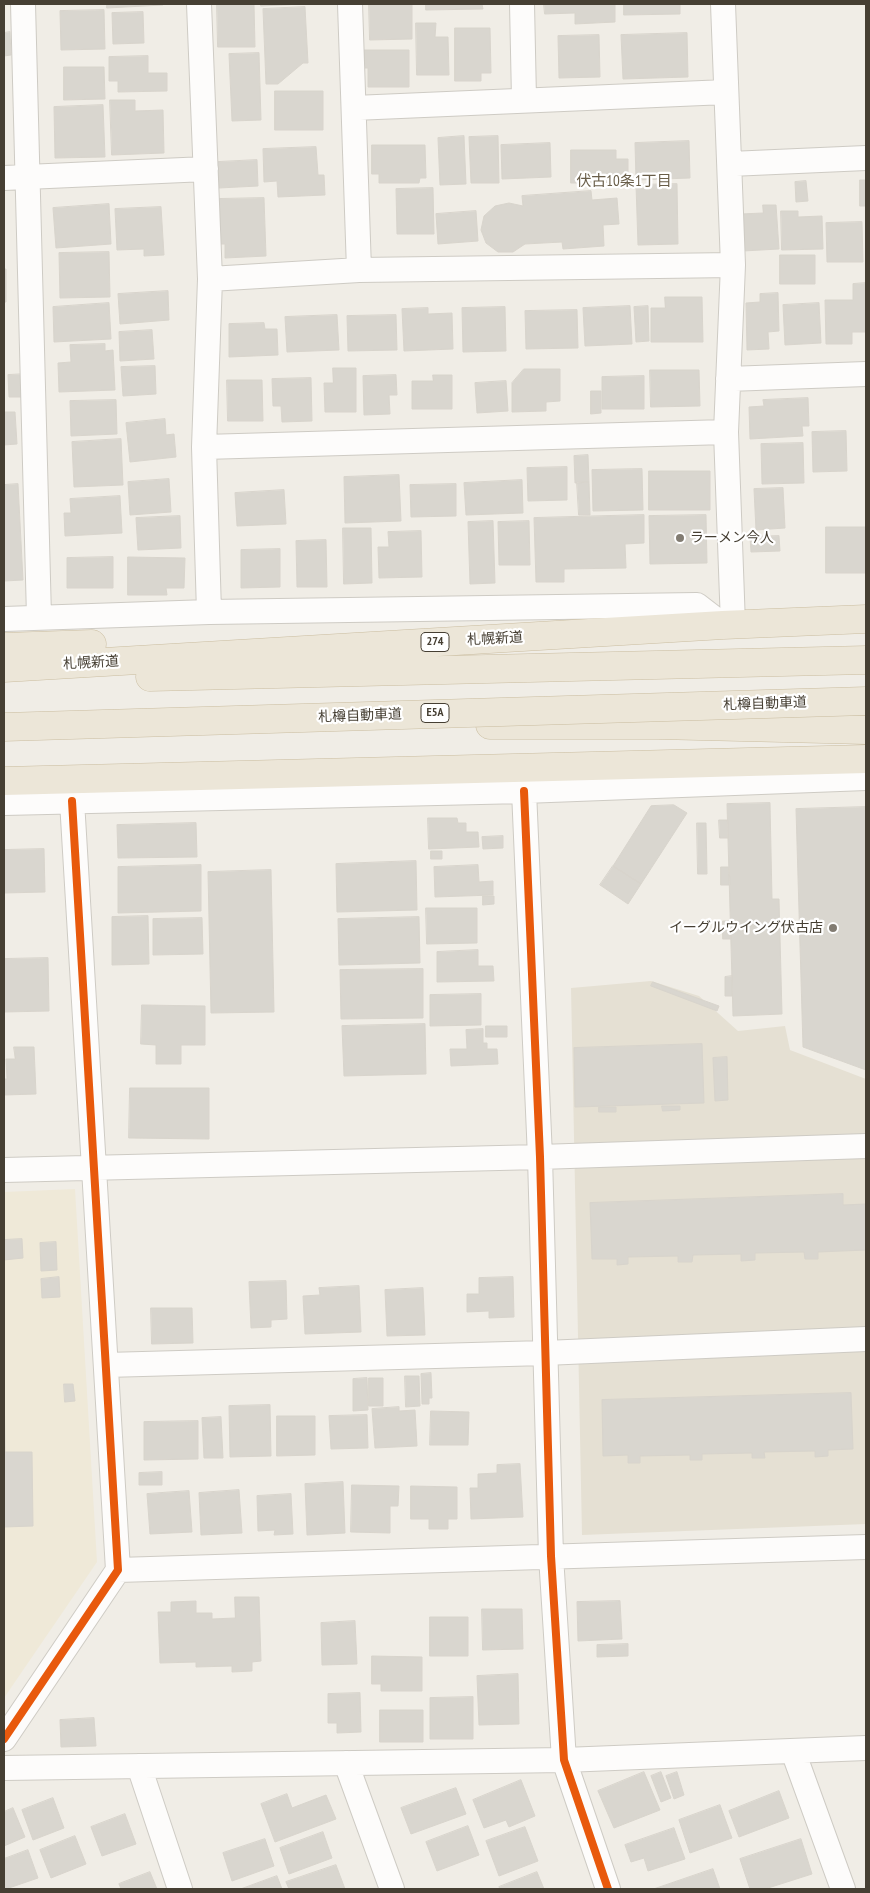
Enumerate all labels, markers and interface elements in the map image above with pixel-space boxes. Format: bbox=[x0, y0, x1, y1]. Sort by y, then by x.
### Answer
district label: 伏古10条1丁目 bbox=[576, 173, 672, 191]
place label: ラーメン今人 bbox=[690, 530, 774, 546]
marker: ラーメン今人 bbox=[674, 532, 686, 544]
street label: 札幌新道 bbox=[467, 629, 523, 649]
road number: 274 bbox=[421, 632, 449, 652]
street label: 札幌新道 bbox=[63, 653, 119, 673]
street label: 札樽自動車道 bbox=[723, 694, 807, 714]
road number: E5A bbox=[421, 704, 449, 722]
street label: 札樽自動車道 bbox=[318, 706, 402, 726]
place label: イーグルウイング伏古店 bbox=[669, 920, 823, 936]
marker: イーグルウイング伏古店 bbox=[827, 922, 839, 934]

